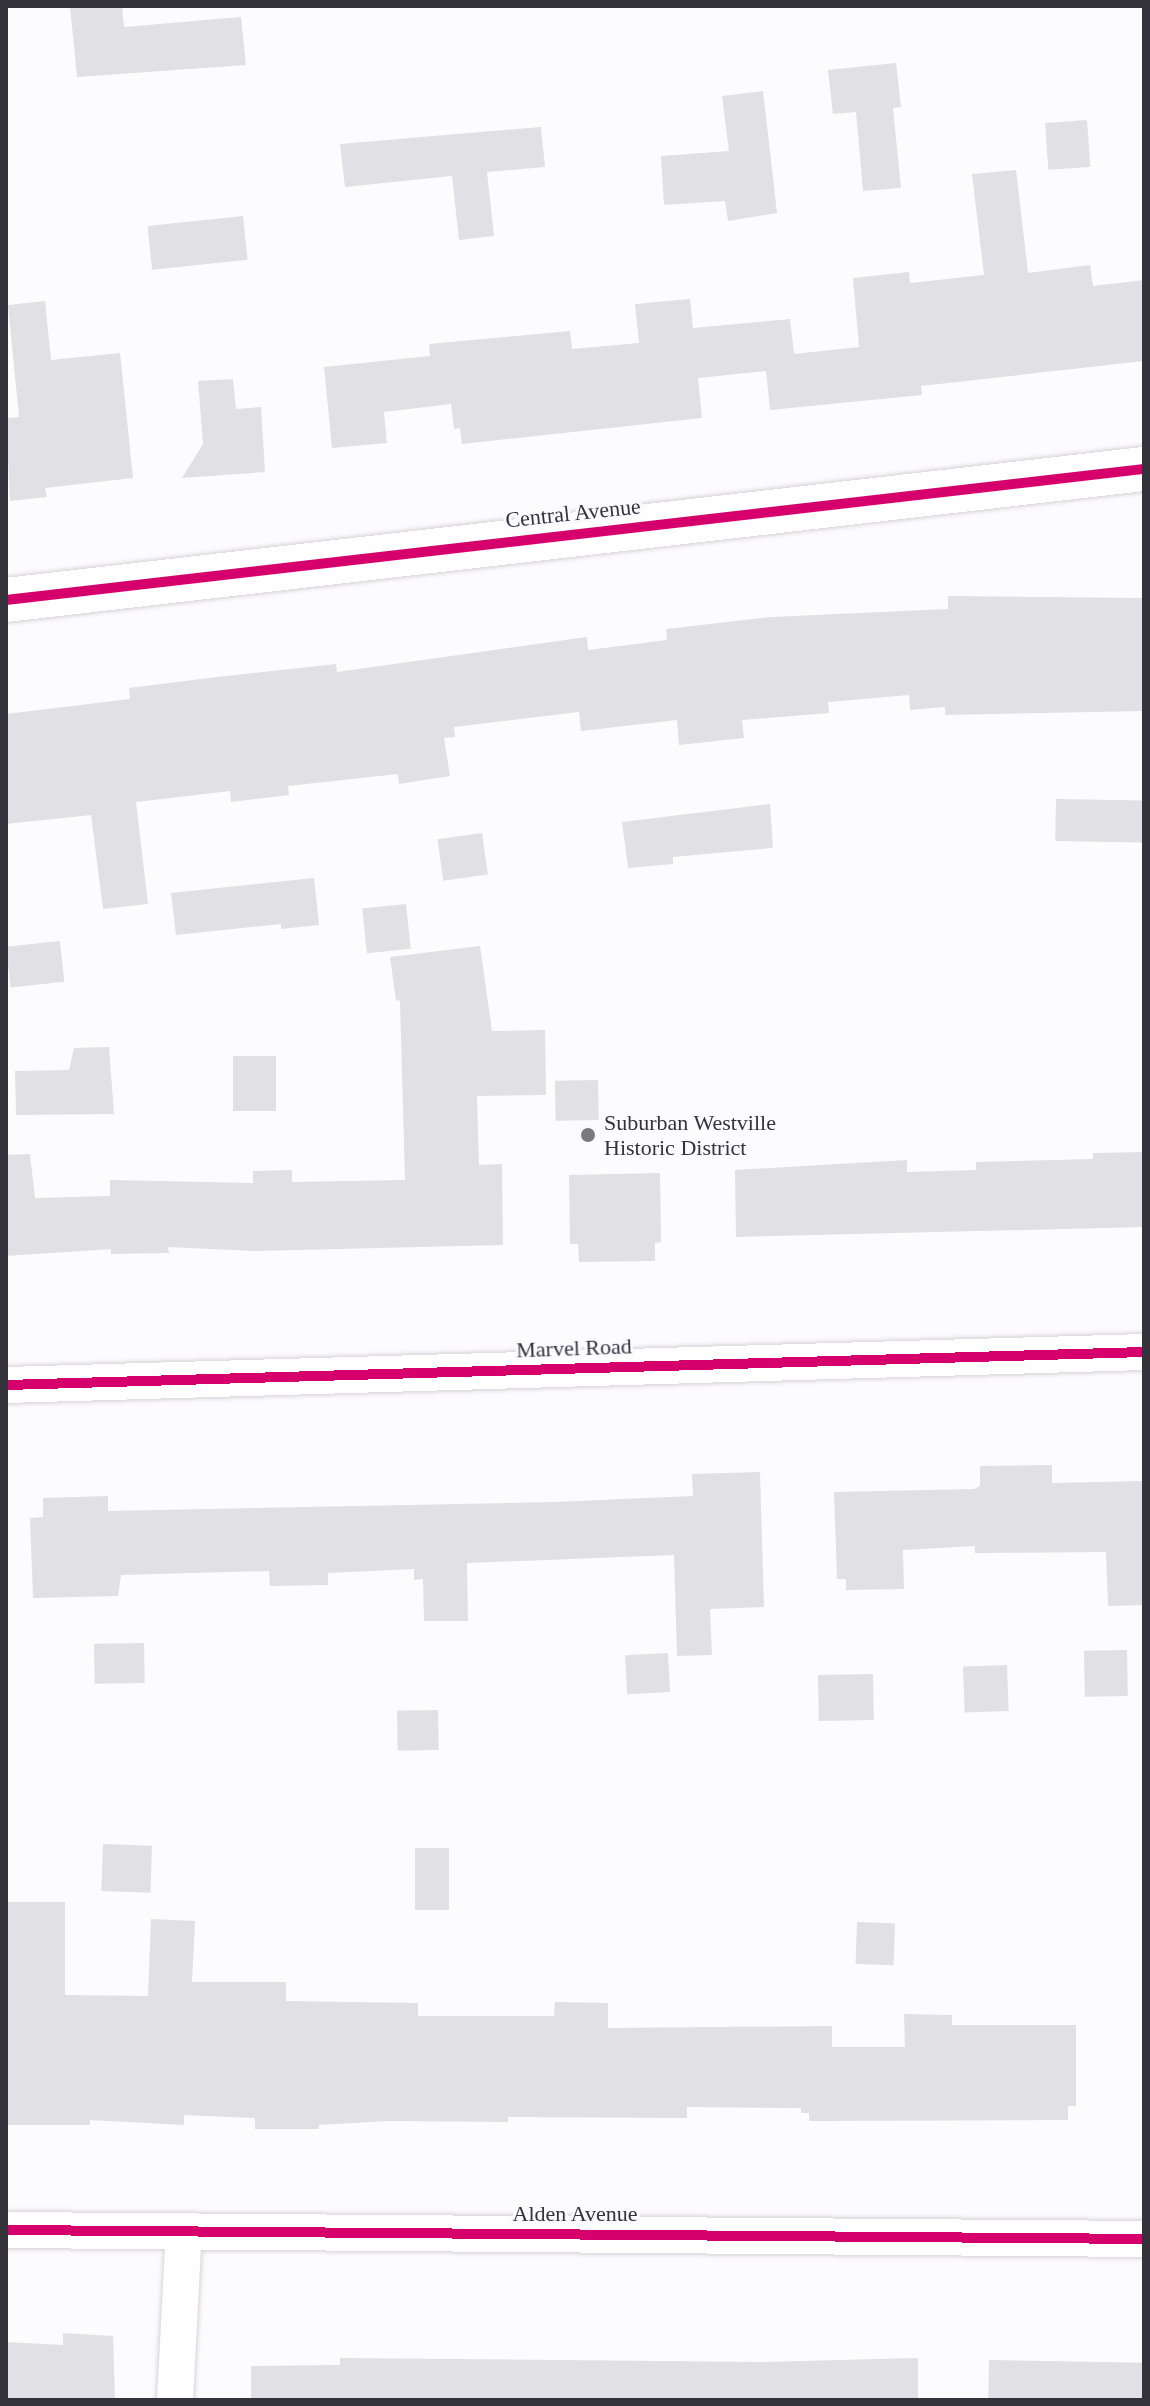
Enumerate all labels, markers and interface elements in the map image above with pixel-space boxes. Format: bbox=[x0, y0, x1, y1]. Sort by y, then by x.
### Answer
street label: Central Avenue bbox=[503, 493, 643, 533]
place label: Suburban Westville Historic District bbox=[604, 1109, 776, 1160]
marker: Suburban Westville Historic District bbox=[579, 1126, 597, 1144]
street label: Marvel Road bbox=[516, 1333, 632, 1363]
street label: Alden Avenue bbox=[512, 2201, 638, 2227]

